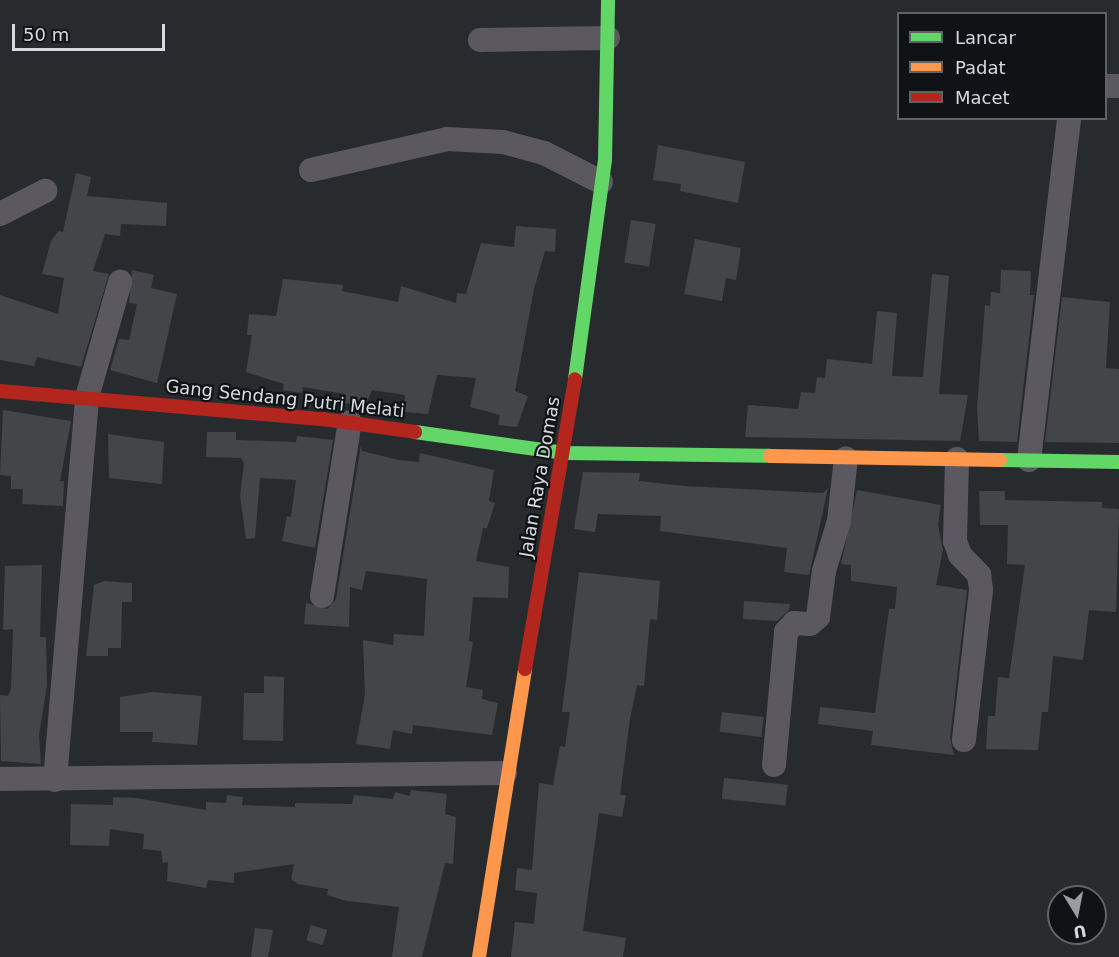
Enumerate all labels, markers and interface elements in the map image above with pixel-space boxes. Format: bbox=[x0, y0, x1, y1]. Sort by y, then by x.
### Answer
scale bar bbox=[15, 12, 168, 50]
legend bbox=[897, 12, 1107, 120]
text: 50 m bbox=[23, 24, 69, 45]
text: Lancar bbox=[955, 27, 1016, 48]
text: Padat bbox=[955, 57, 1006, 78]
text: Macet bbox=[955, 87, 1010, 108]
street label: Gang Sendang Putri Melati bbox=[164, 376, 406, 422]
street label: Jalan Raya Domas bbox=[515, 395, 565, 559]
north arrow bbox=[1047, 885, 1107, 945]
text: U bbox=[1072, 921, 1088, 942]

